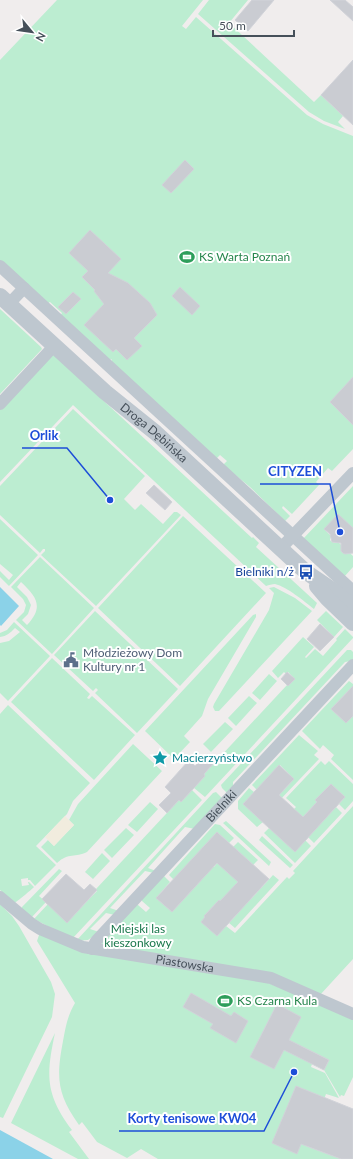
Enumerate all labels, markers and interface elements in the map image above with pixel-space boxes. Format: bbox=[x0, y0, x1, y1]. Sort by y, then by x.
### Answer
north arrow bbox=[12, 12, 52, 52]
scale bar bbox=[213, 12, 294, 38]
text: 50 m bbox=[219, 18, 246, 33]
text: N bbox=[33, 30, 49, 44]
sports icon: KS Warta Poznań bbox=[178, 248, 196, 266]
place label: KS Warta Poznań bbox=[199, 249, 290, 264]
street label: Droga Dębińska bbox=[117, 399, 191, 466]
callout: Orlik bbox=[22, 423, 67, 448]
text: Orlik bbox=[30, 427, 58, 443]
callout: CITYZEN bbox=[260, 459, 330, 484]
text: CITYZEN bbox=[268, 463, 322, 479]
bus stop icon: Bielniki n/ż bbox=[297, 563, 315, 581]
place label: Bielniki n/ż bbox=[235, 564, 295, 579]
place label: Młodzieżowy Dom Kultury nr 1 bbox=[83, 645, 182, 674]
public building icon: Młodzieżowy Dom Kultury nr 1 bbox=[62, 651, 80, 669]
place icon: Macierzyństwo bbox=[151, 749, 169, 767]
place label: Macierzyństwo bbox=[172, 750, 252, 765]
street label: Bielniki bbox=[203, 787, 240, 825]
park label: Miejski las kieszonkowy bbox=[104, 921, 173, 950]
street label: Piastowska bbox=[155, 951, 215, 975]
sports icon: KS Czarna Kula bbox=[216, 992, 234, 1010]
place label: KS Czarna Kula bbox=[237, 993, 317, 1008]
callout: Korty tenisowe KW04 bbox=[119, 1106, 264, 1131]
text: Korty tenisowe KW04 bbox=[128, 1110, 257, 1126]

